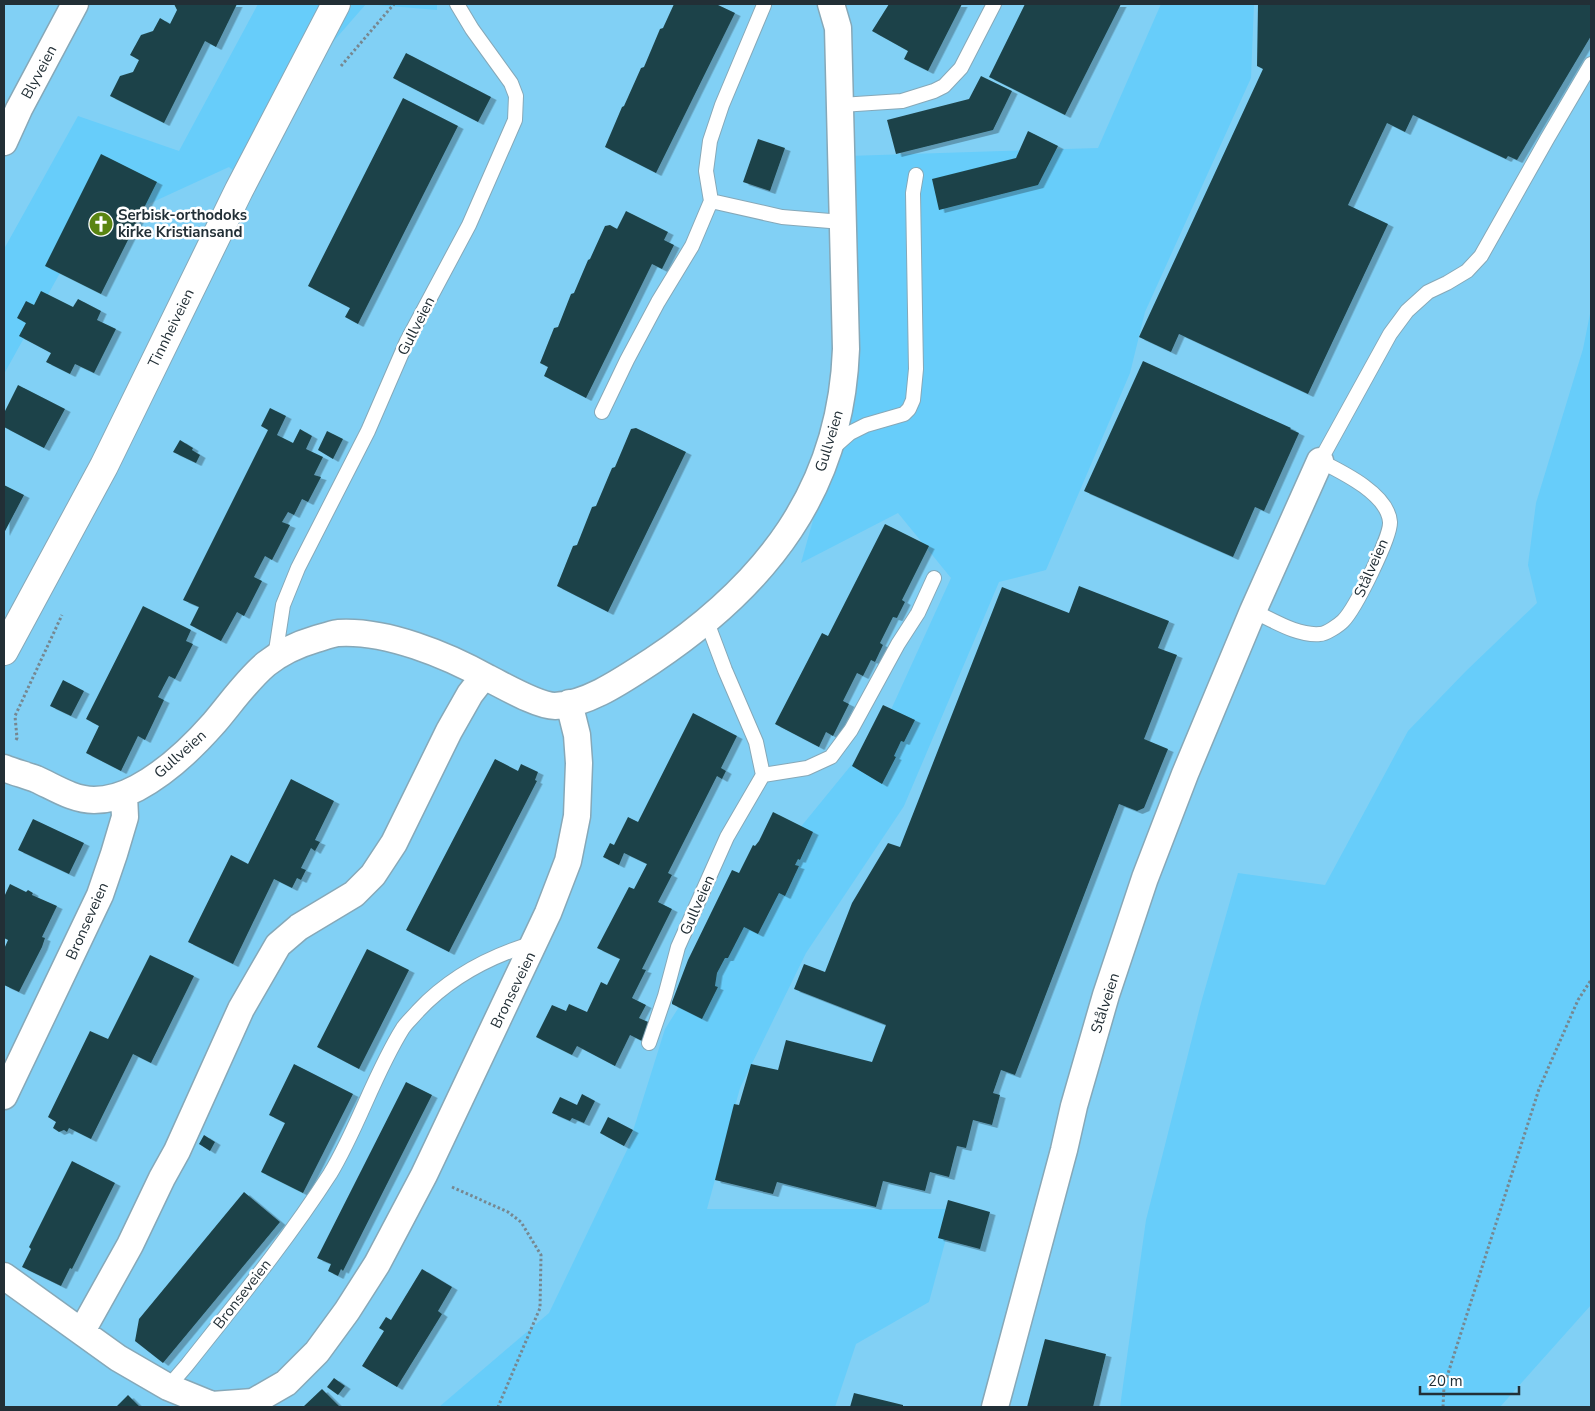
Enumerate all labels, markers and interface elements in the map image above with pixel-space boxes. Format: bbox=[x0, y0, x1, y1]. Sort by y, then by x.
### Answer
street label: Blyveien bbox=[17, 42, 61, 102]
place label: Serbisk-orthodoks kirke Kristiansand bbox=[118, 205, 247, 242]
church icon: Serbisk-orthodoks kirke Kristiansand bbox=[88, 211, 114, 237]
street label: Tinnheiveien bbox=[143, 285, 199, 371]
street label: Gullveien bbox=[393, 293, 439, 359]
street label: Gullveien bbox=[810, 408, 848, 474]
street label: Stålveien bbox=[1349, 535, 1393, 601]
street label: Gullveien bbox=[150, 725, 210, 783]
street label: Gullveien bbox=[675, 872, 719, 938]
street label: Bronseveien bbox=[61, 879, 113, 963]
street label: Bronseveien bbox=[486, 948, 540, 1032]
street label: Stålveien bbox=[1086, 970, 1124, 1036]
street label: Bronseveien bbox=[209, 1255, 275, 1333]
scale bar bbox=[1420, 1364, 1519, 1396]
text: 20 m bbox=[1428, 1371, 1463, 1391]

